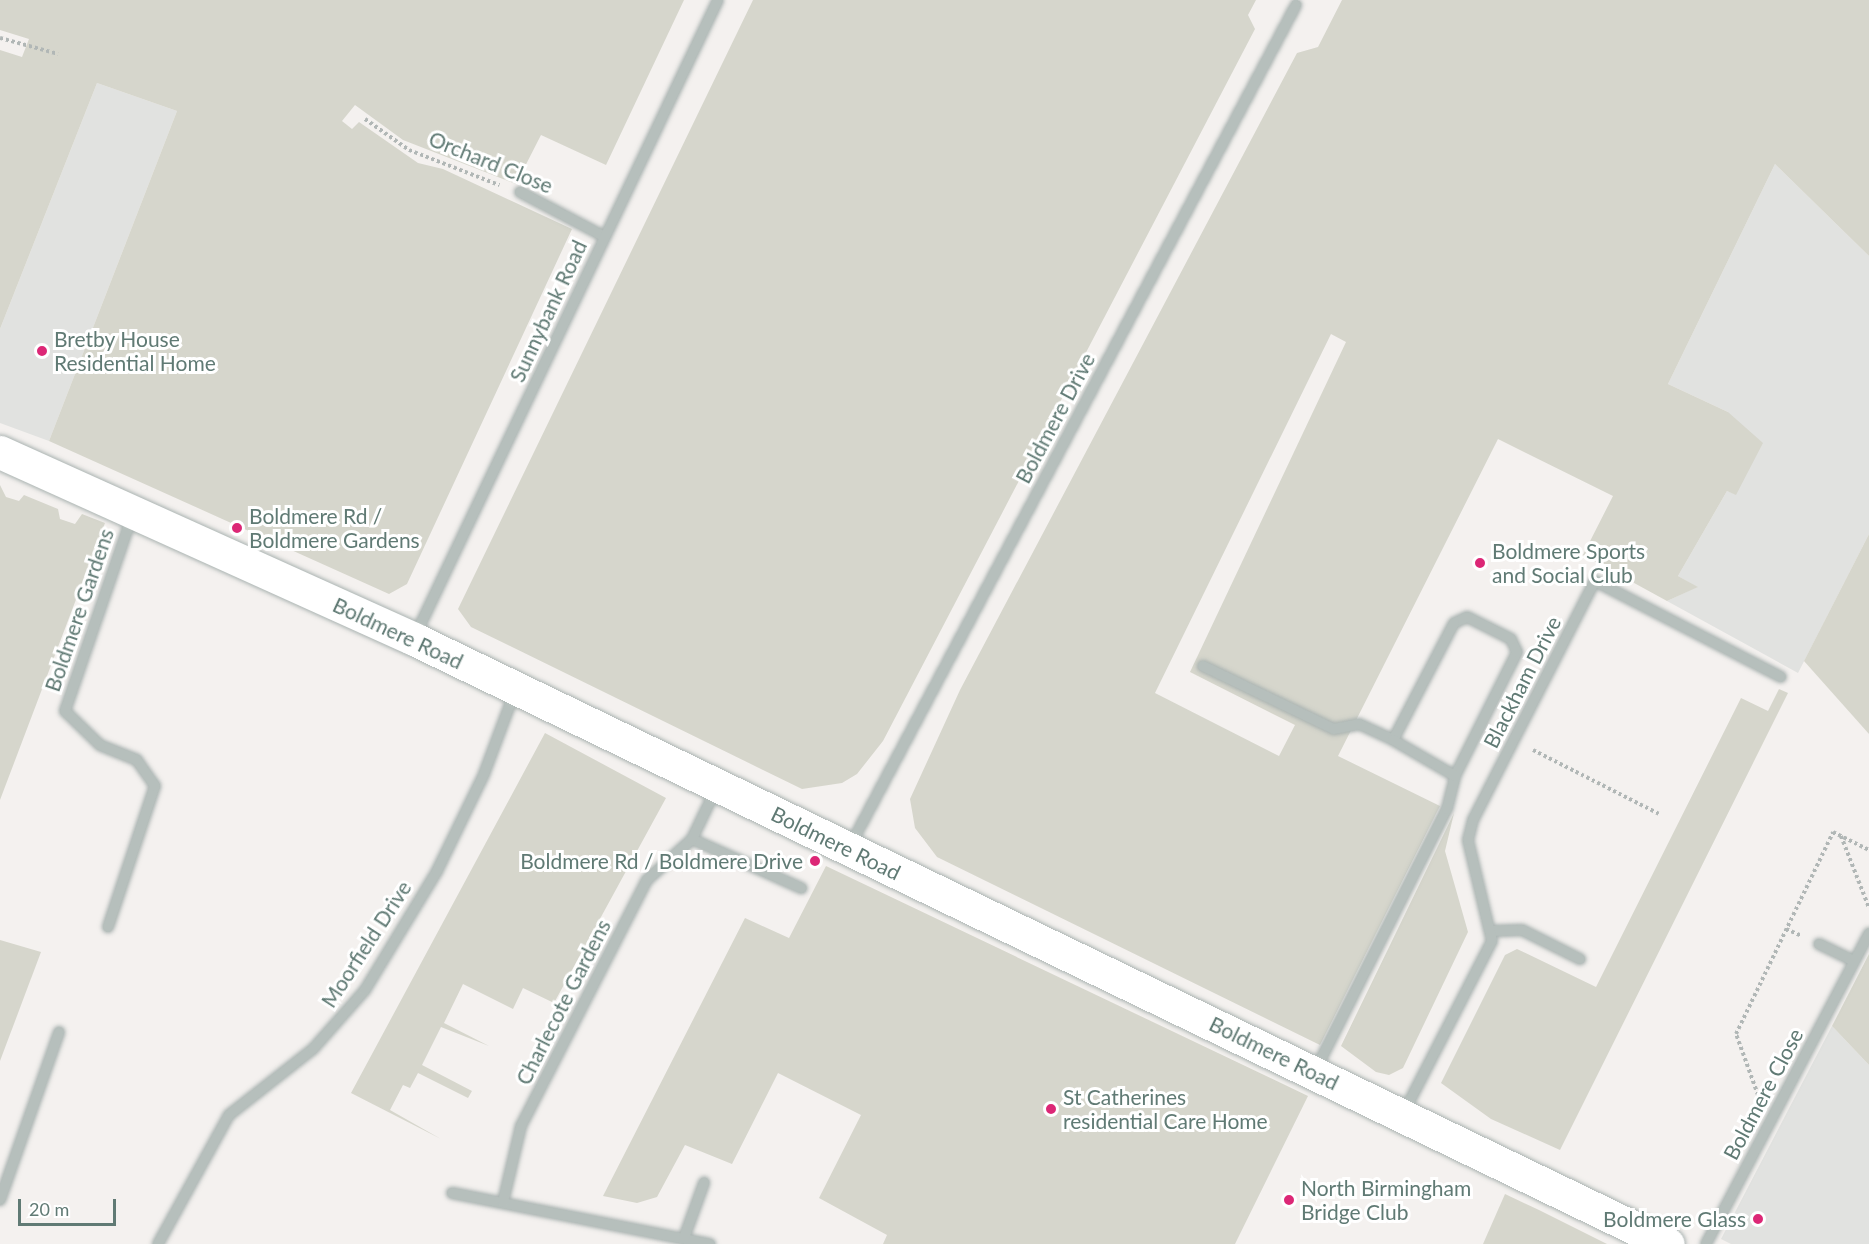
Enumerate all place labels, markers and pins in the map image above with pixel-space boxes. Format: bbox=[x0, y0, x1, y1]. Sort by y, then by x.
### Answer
place label: Bretby House Residential Home bbox=[54, 326, 216, 376]
marker: Bretby House Residential Home bbox=[35, 344, 49, 358]
place label: Boldmere Rd / Boldmere Gardens bbox=[249, 503, 420, 553]
marker: Boldmere Rd / Boldmere Gardens bbox=[230, 521, 244, 535]
place label: Boldmere Sports and Social Club bbox=[1492, 538, 1645, 588]
marker: Boldmere Sports and Social Club bbox=[1473, 556, 1487, 570]
place label: Boldmere Rd / Boldmere Drive bbox=[520, 848, 803, 874]
marker: Boldmere Rd / Boldmere Drive bbox=[808, 854, 822, 868]
place label: St Catherines residential Care Home bbox=[1063, 1084, 1268, 1134]
marker: St Catherines residential Care Home bbox=[1044, 1102, 1058, 1116]
place label: North Birmingham Bridge Club bbox=[1301, 1175, 1471, 1225]
marker: North Birmingham Bridge Club bbox=[1282, 1193, 1296, 1207]
place label: Boldmere Glass bbox=[1603, 1206, 1746, 1232]
marker: Boldmere Glass bbox=[1751, 1212, 1765, 1226]

